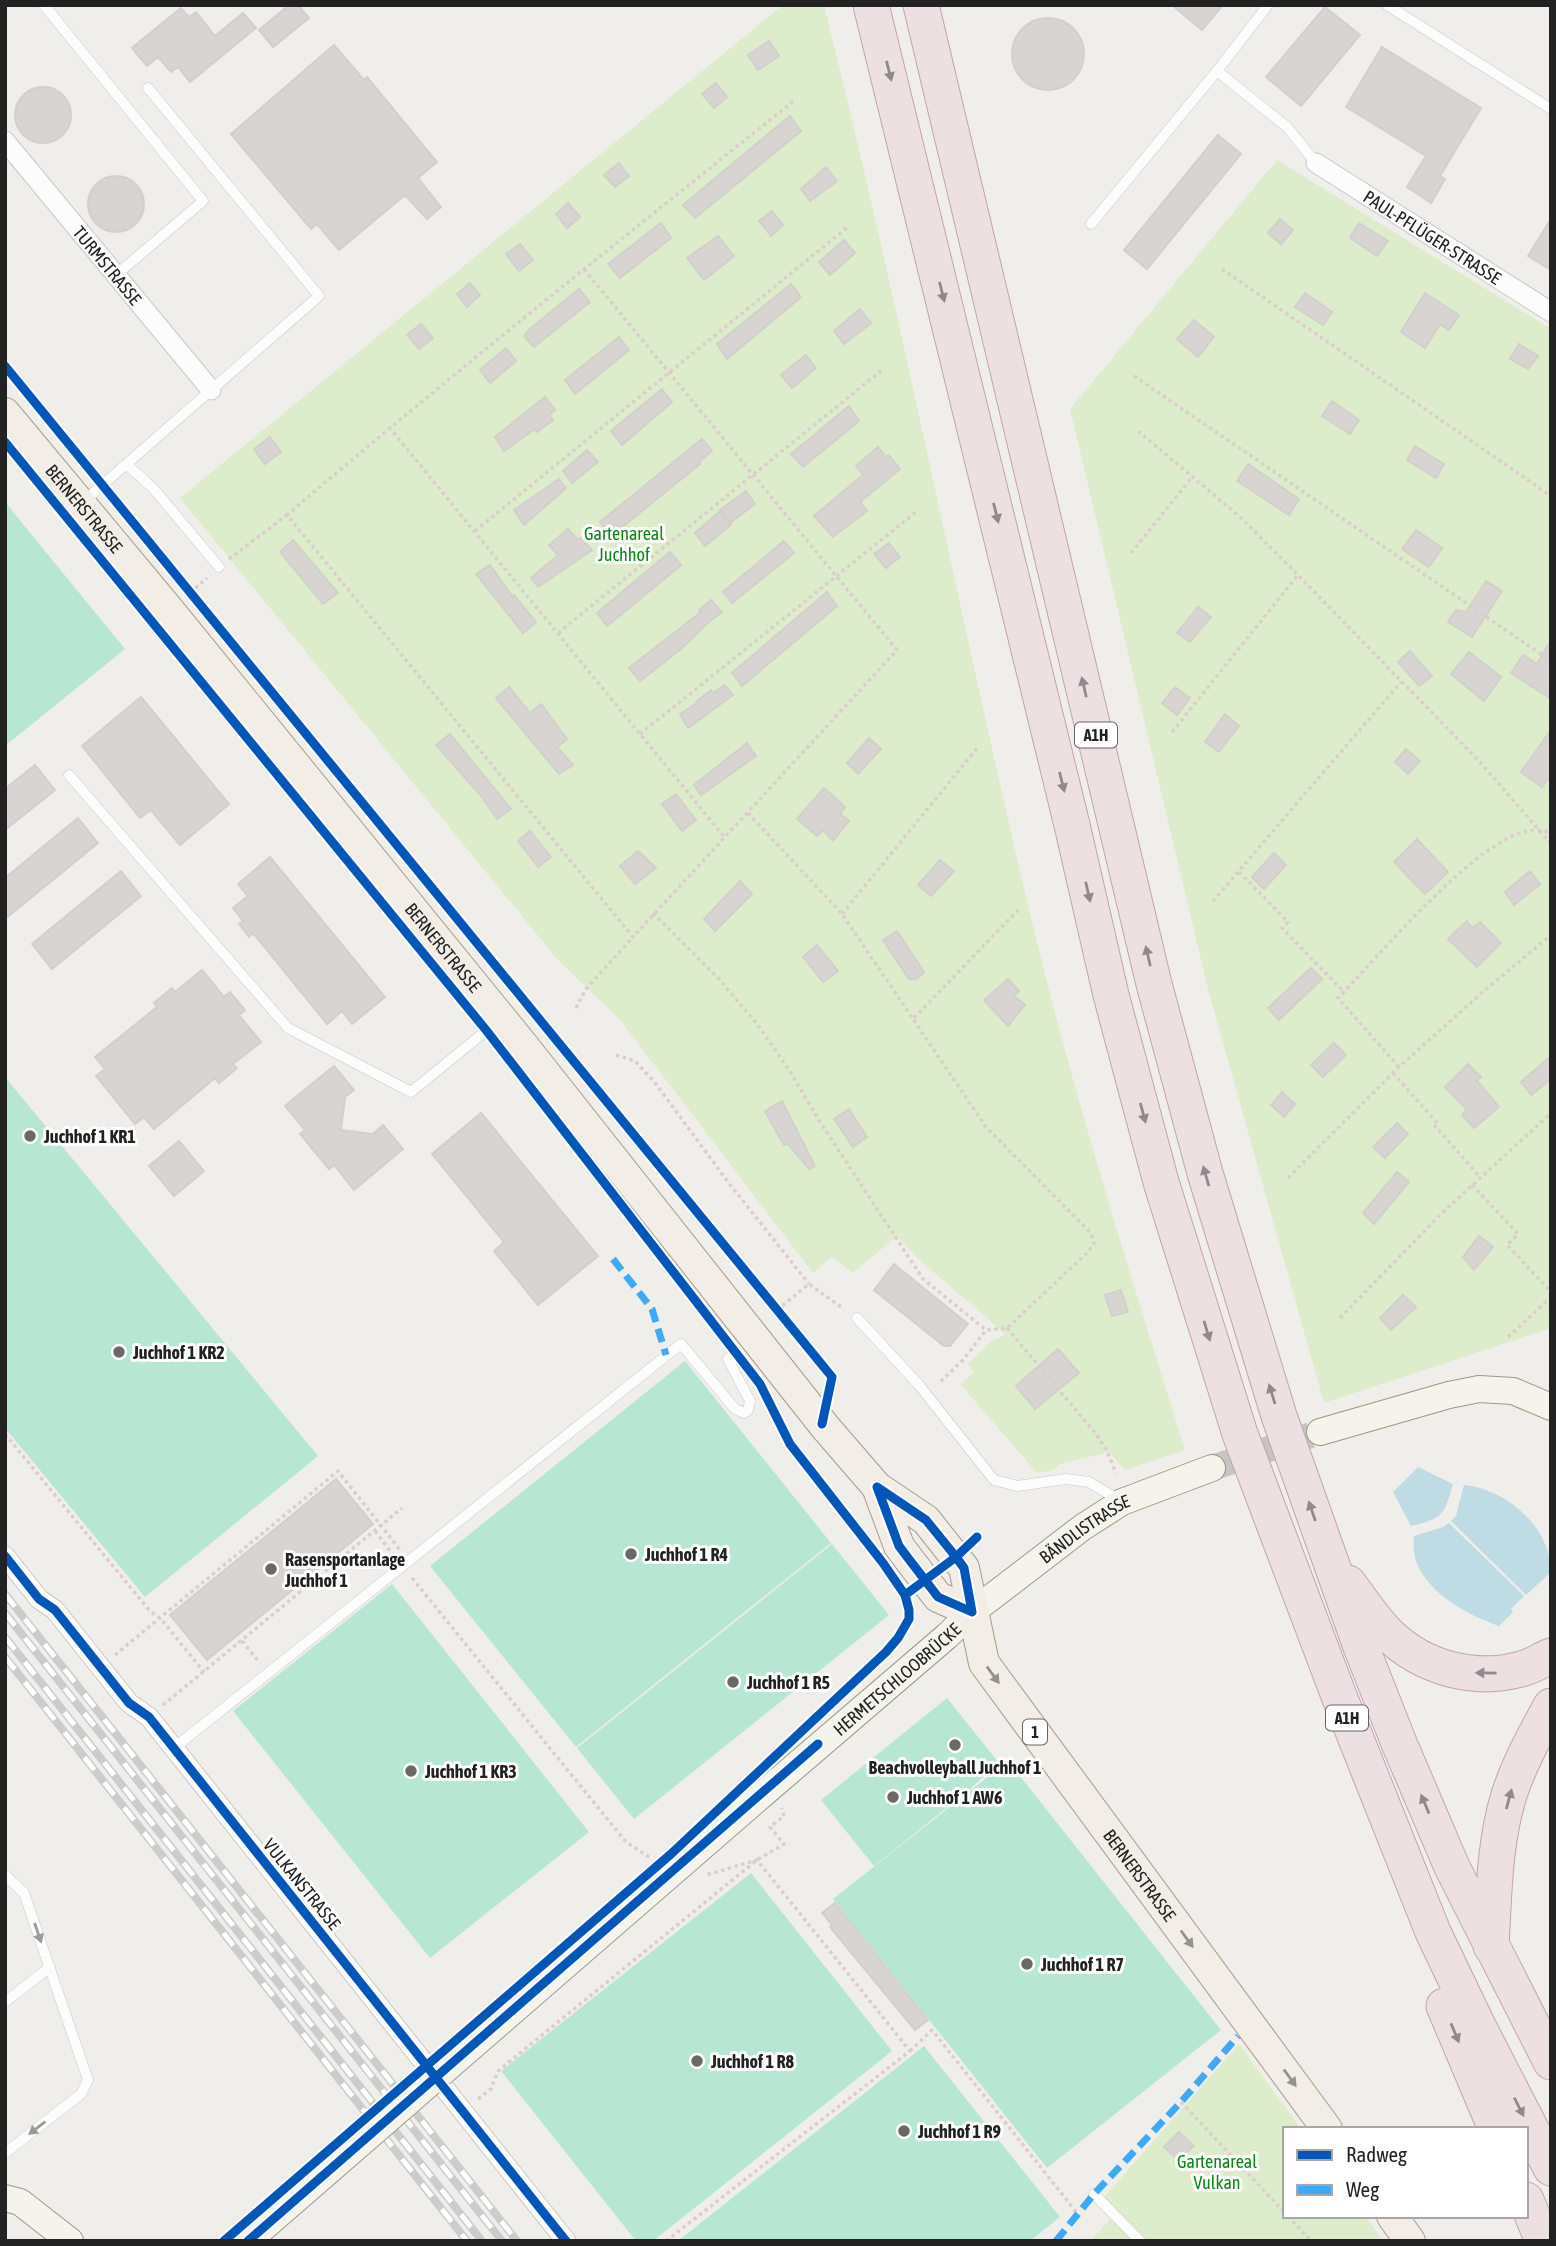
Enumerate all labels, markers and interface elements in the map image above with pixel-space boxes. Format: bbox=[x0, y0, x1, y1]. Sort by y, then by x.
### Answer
one-way arrow bbox=[883, 60, 894, 82]
street label: PAUL-PFLÜGER-STRASSE bbox=[1360, 186, 1505, 288]
street label: TURMSTRASSE bbox=[69, 221, 146, 309]
one-way arrow bbox=[937, 282, 948, 304]
street label: BERNERSTRASSE bbox=[42, 460, 127, 557]
one-way arrow bbox=[991, 503, 1002, 525]
park label: Gartenareal Juchhof bbox=[584, 523, 664, 565]
one-way arrow bbox=[1079, 676, 1090, 698]
road number: A1H bbox=[1075, 722, 1117, 748]
one-way arrow bbox=[1057, 771, 1068, 793]
one-way arrow bbox=[1082, 881, 1093, 903]
street label: BERNERSTRASSE bbox=[401, 898, 486, 996]
one-way arrow bbox=[1142, 945, 1153, 967]
one-way arrow bbox=[1138, 1102, 1148, 1123]
place label: Juchhof 1 KR1 bbox=[43, 1126, 136, 1147]
marker: Juchhof 1 KR1 bbox=[22, 1128, 38, 1144]
one-way arrow bbox=[1200, 1165, 1210, 1186]
one-way arrow bbox=[1203, 1320, 1213, 1341]
place label: Juchhof 1 KR2 bbox=[132, 1342, 225, 1363]
marker: Juchhof 1 KR2 bbox=[111, 1344, 127, 1360]
one-way arrow bbox=[1266, 1383, 1277, 1404]
street label: BÄNDLISTRASSE bbox=[1035, 1490, 1133, 1567]
one-way arrow bbox=[1306, 1500, 1317, 1521]
place label: Juchhof 1 R4 bbox=[644, 1544, 728, 1565]
marker: Juchhof 1 R4 bbox=[623, 1546, 639, 1562]
place label: Rasensportanlage Juchhof 1 bbox=[284, 1549, 405, 1591]
marker: Rasensportanlage Juchhof 1 bbox=[263, 1561, 279, 1577]
street label: HERMETSCHLOOBRÜCKE bbox=[829, 1618, 965, 1740]
one-way arrow bbox=[986, 1666, 1000, 1685]
one-way arrow bbox=[1475, 1667, 1497, 1679]
place label: Juchhof 1 R5 bbox=[746, 1672, 830, 1693]
marker: Juchhof 1 R5 bbox=[725, 1674, 741, 1690]
road number: A1H bbox=[1326, 1706, 1368, 1730]
road number: 1 bbox=[1023, 1720, 1047, 1744]
marker: Beachvolleyball Juchhof 1 bbox=[947, 1737, 963, 1753]
place label: Beachvolleyball Juchhof 1 bbox=[869, 1757, 1041, 1778]
place label: Juchhof 1 KR3 bbox=[424, 1761, 517, 1782]
marker: Juchhof 1 KR3 bbox=[403, 1763, 419, 1779]
place label: Juchhof 1 AW6 bbox=[906, 1787, 1002, 1808]
one-way arrow bbox=[1504, 1788, 1514, 1809]
marker: Juchhof 1 AW6 bbox=[885, 1789, 901, 1805]
one-way arrow bbox=[1419, 1794, 1431, 1814]
street label: BERNERSTRASSE bbox=[1099, 1825, 1181, 1925]
street label: VULKANSTRASSE bbox=[259, 1834, 345, 1934]
one-way arrow bbox=[33, 1922, 44, 1943]
one-way arrow bbox=[1180, 1929, 1195, 1947]
place label: Juchhof 1 R7 bbox=[1040, 1954, 1124, 1975]
marker: Juchhof 1 R7 bbox=[1019, 1956, 1035, 1972]
one-way arrow bbox=[1449, 2023, 1461, 2043]
place label: Juchhof 1 R8 bbox=[710, 2051, 794, 2072]
marker: Juchhof 1 R8 bbox=[689, 2053, 705, 2069]
one-way arrow bbox=[1283, 2069, 1297, 2087]
one-way arrow bbox=[1514, 2097, 1525, 2117]
one-way arrow bbox=[29, 2121, 47, 2136]
place label: Juchhof 1 R9 bbox=[917, 2121, 1001, 2142]
marker: Juchhof 1 R9 bbox=[896, 2123, 912, 2139]
legend bbox=[1283, 2127, 1528, 2218]
text: Radweg bbox=[1346, 2142, 1407, 2166]
park label: Gartenareal Vulkan bbox=[1177, 2151, 1257, 2193]
text: Weg bbox=[1346, 2177, 1379, 2201]

